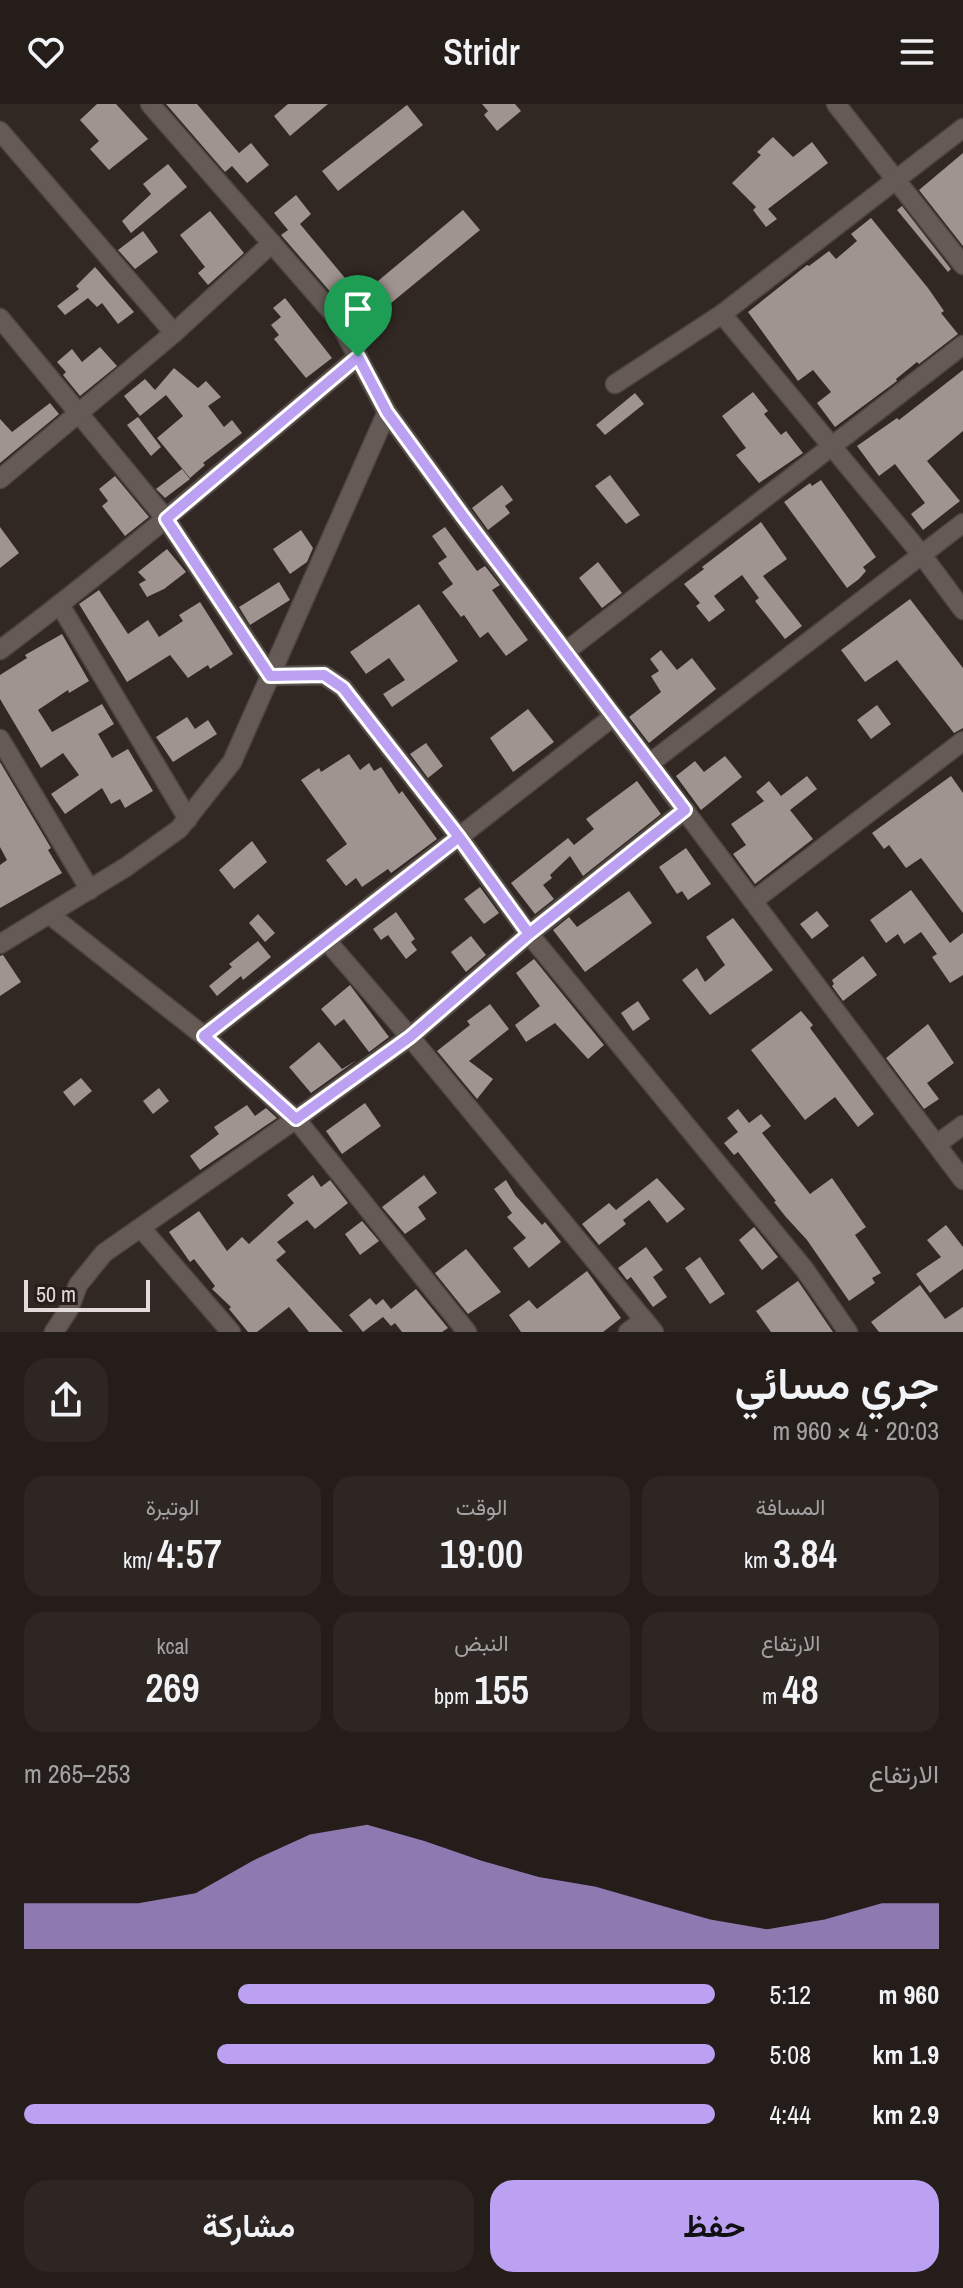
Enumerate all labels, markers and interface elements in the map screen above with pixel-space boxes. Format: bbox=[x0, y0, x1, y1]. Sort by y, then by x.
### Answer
text: Stridr bbox=[443, 28, 520, 76]
icon: heart bbox=[24, 30, 68, 74]
icon: menu bbox=[895, 30, 939, 74]
pin bbox=[324, 275, 392, 357]
icon: arrive bbox=[336, 287, 380, 331]
scale bar bbox=[24, 1276, 150, 1312]
text: 50 m bbox=[36, 1279, 76, 1309]
text: جري مسائي bbox=[735, 1353, 939, 1413]
button: share bbox=[24, 1358, 108, 1442]
text: 20:03 · 4 × 960 m bbox=[772, 1413, 939, 1448]
text: الوتيرة bbox=[146, 1492, 199, 1522]
text: الوقت bbox=[456, 1492, 507, 1522]
text: المسافة bbox=[756, 1492, 825, 1522]
text: 4:57 bbox=[157, 1527, 222, 1580]
text: 19:00 bbox=[440, 1527, 523, 1580]
text: 3.84 bbox=[773, 1527, 837, 1580]
text: /km bbox=[123, 1545, 157, 1575]
text: km bbox=[744, 1545, 773, 1575]
text: النبض bbox=[454, 1628, 509, 1658]
text: الارتفاع bbox=[761, 1628, 820, 1658]
text: kcal bbox=[156, 1631, 189, 1661]
text: 269 bbox=[145, 1661, 200, 1714]
text: 155 bbox=[474, 1663, 529, 1716]
text: 48 bbox=[782, 1663, 819, 1716]
text: bpm bbox=[434, 1681, 474, 1711]
text: m bbox=[762, 1681, 782, 1711]
text: 253–265 m bbox=[24, 1756, 131, 1791]
text: الارتفاع bbox=[868, 1756, 939, 1791]
text: 5:12 bbox=[770, 1977, 811, 2012]
text: 960 m bbox=[879, 1977, 939, 2012]
text: 5:08 bbox=[770, 2037, 811, 2072]
text: 1.9 km bbox=[873, 2037, 939, 2072]
text: 4:44 bbox=[770, 2097, 811, 2132]
text: 2.9 km bbox=[873, 2097, 939, 2132]
button: مشاركة bbox=[24, 2180, 474, 2272]
button: حفظ bbox=[490, 2180, 939, 2272]

